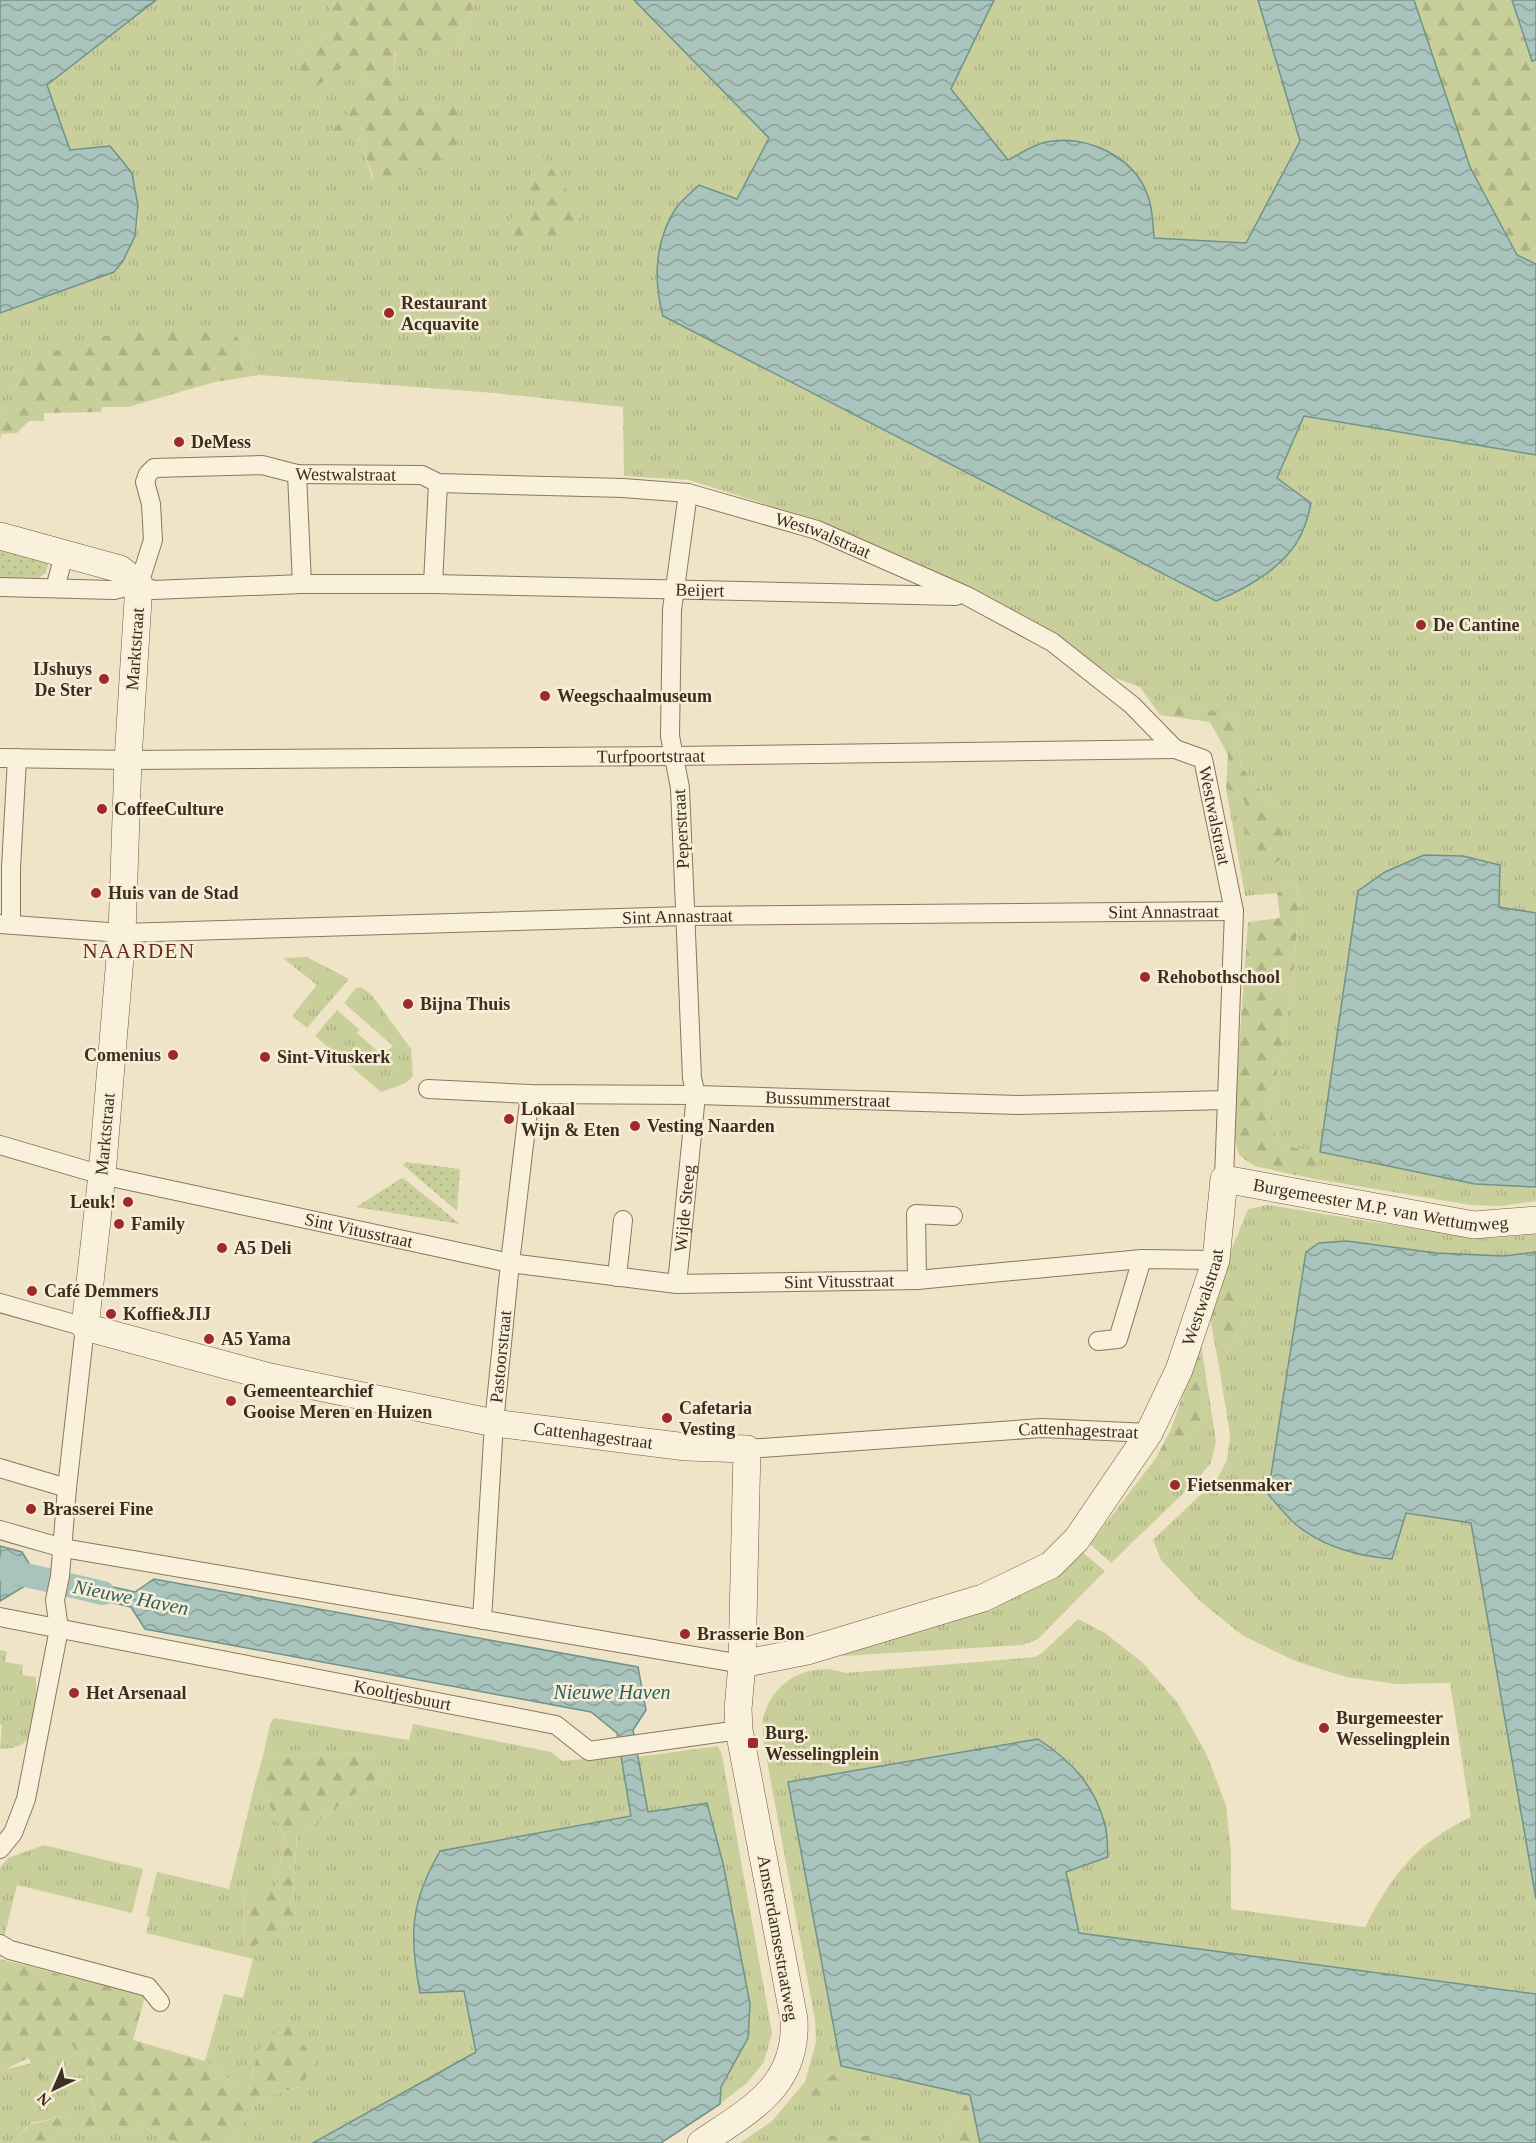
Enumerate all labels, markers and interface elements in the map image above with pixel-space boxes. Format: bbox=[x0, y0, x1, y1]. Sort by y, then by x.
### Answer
place label: Restaurant Acquavite bbox=[401, 293, 487, 334]
marker: Restaurant Acquavite bbox=[382, 306, 396, 320]
place label: DeMess bbox=[191, 432, 251, 452]
marker: DeMess bbox=[172, 435, 186, 449]
street label: Westwalstraat bbox=[295, 464, 396, 485]
street label: Westwalstraat bbox=[773, 509, 874, 562]
street label: Beijert bbox=[675, 580, 725, 601]
street label: Marktstraat bbox=[122, 607, 148, 691]
place label: De Cantine bbox=[1433, 615, 1520, 635]
marker: De Cantine bbox=[1414, 618, 1428, 632]
place label: IJshuys De Ster bbox=[33, 659, 92, 700]
marker: IJshuys De Ster bbox=[97, 672, 111, 686]
place label: Weegschaalmuseum bbox=[557, 686, 712, 706]
marker: Weegschaalmuseum bbox=[538, 689, 552, 703]
street label: Turfpoortstraat bbox=[597, 746, 705, 767]
street label: Westwalstraat bbox=[1195, 764, 1234, 867]
street label: Peperstraat bbox=[669, 789, 693, 869]
place label: CoffeeCulture bbox=[114, 799, 224, 819]
marker: CoffeeCulture bbox=[95, 802, 109, 816]
place label: Huis van de Stad bbox=[108, 883, 239, 903]
marker: Huis van de Stad bbox=[89, 886, 103, 900]
street label: Sint Annastraat bbox=[1108, 901, 1219, 922]
street label: Sint Annastraat bbox=[622, 906, 733, 928]
district label: NAARDEN bbox=[82, 939, 196, 963]
place label: Rehobothschool bbox=[1157, 967, 1280, 987]
marker: Rehobothschool bbox=[1138, 970, 1152, 984]
place label: Bijna Thuis bbox=[420, 994, 510, 1014]
marker: Bijna Thuis bbox=[401, 997, 415, 1011]
place label: Comenius bbox=[84, 1045, 161, 1065]
place label: Sint-Vituskerk bbox=[277, 1047, 390, 1067]
marker: Comenius bbox=[166, 1048, 180, 1062]
marker: Sint-Vituskerk bbox=[258, 1050, 272, 1064]
street label: Bussummerstraat bbox=[765, 1087, 891, 1111]
street label: Marktstraat bbox=[91, 1092, 119, 1176]
place label: Lokaal Wijn & Eten bbox=[521, 1099, 620, 1140]
marker: Lokaal Wijn & Eten bbox=[502, 1112, 516, 1126]
place label: Vesting Naarden bbox=[647, 1116, 775, 1136]
marker: Vesting Naarden bbox=[628, 1119, 642, 1133]
street label: Wijde Steeg bbox=[670, 1164, 699, 1253]
street label: Burgemeester M.P. van Wettumweg bbox=[1252, 1175, 1509, 1236]
place label: Leuk! bbox=[70, 1192, 116, 1212]
marker: Leuk! bbox=[121, 1195, 135, 1209]
street label: Sint Vitusstraat bbox=[303, 1209, 415, 1252]
place label: Family bbox=[131, 1214, 185, 1234]
marker: Family bbox=[112, 1217, 126, 1231]
place label: A5 Deli bbox=[234, 1238, 292, 1258]
marker: A5 Deli bbox=[215, 1241, 229, 1255]
street label: Westwalstraat bbox=[1178, 1248, 1227, 1348]
street label: Sint Vitusstraat bbox=[784, 1270, 894, 1292]
place label: Café Demmers bbox=[44, 1281, 158, 1301]
marker: Café Demmers bbox=[25, 1284, 39, 1298]
place label: Koffie&JIJ bbox=[123, 1304, 211, 1324]
marker: Koffie&JIJ bbox=[104, 1307, 118, 1321]
street label: Pastoorstraat bbox=[486, 1309, 515, 1404]
place label: A5 Yama bbox=[221, 1329, 291, 1349]
marker: A5 Yama bbox=[202, 1332, 216, 1346]
place label: Gemeentearchief Gooise Meren en Huizen bbox=[243, 1381, 432, 1422]
marker: Gemeentearchief Gooise Meren en Huizen bbox=[224, 1394, 238, 1408]
place label: Cafetaria Vesting bbox=[679, 1398, 752, 1439]
marker: Cafetaria Vesting bbox=[660, 1411, 674, 1425]
street label: Cattenhagestraat bbox=[532, 1418, 654, 1453]
street label: Cattenhagestraat bbox=[1018, 1418, 1139, 1442]
place label: Fietsenmaker bbox=[1187, 1475, 1292, 1495]
marker: Fietsenmaker bbox=[1168, 1478, 1182, 1492]
place label: Brasserei Fine bbox=[43, 1499, 153, 1519]
marker: Brasserei Fine bbox=[24, 1502, 38, 1516]
water label: Nieuwe Haven bbox=[70, 1575, 191, 1619]
place label: Brasserie Bon bbox=[697, 1624, 805, 1644]
marker: Brasserie Bon bbox=[678, 1627, 692, 1641]
street label: Kooltjesbuurt bbox=[352, 1676, 453, 1714]
water label: Nieuwe Haven bbox=[552, 1681, 671, 1703]
place label: Het Arsenaal bbox=[86, 1683, 187, 1703]
marker: Het Arsenaal bbox=[67, 1686, 81, 1700]
place label: Burgemeester Wesselingplein bbox=[1336, 1708, 1450, 1749]
marker: Burgemeester Wesselingplein bbox=[1317, 1721, 1331, 1735]
place label: Burg. Wesselingplein bbox=[765, 1723, 879, 1764]
marker: Burg. Wesselingplein bbox=[746, 1736, 760, 1750]
street label: Amsterdamsestraatweg bbox=[754, 1854, 802, 2022]
north arrow bbox=[24, 2059, 84, 2119]
text: N bbox=[34, 2089, 54, 2110]

